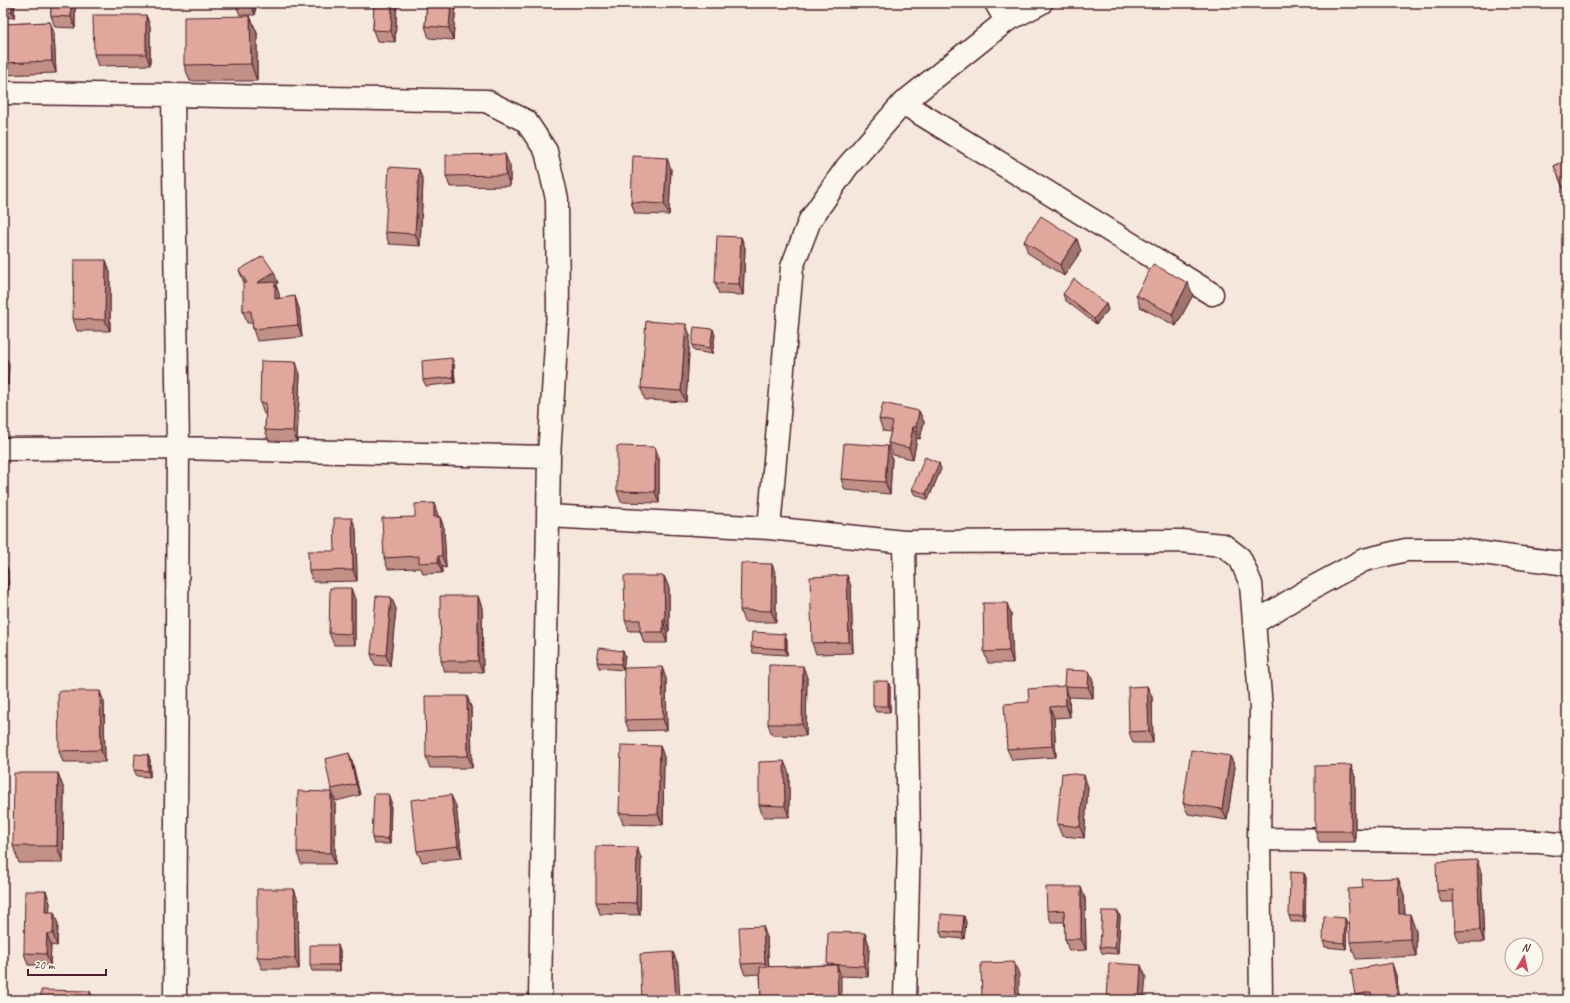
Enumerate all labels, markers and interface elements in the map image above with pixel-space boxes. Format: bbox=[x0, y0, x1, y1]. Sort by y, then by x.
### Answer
north arrow bbox=[1504, 937, 1544, 977]
text: N bbox=[1521, 940, 1532, 955]
scale bar bbox=[28, 951, 106, 977]
text: 20 m bbox=[34, 957, 56, 973]

